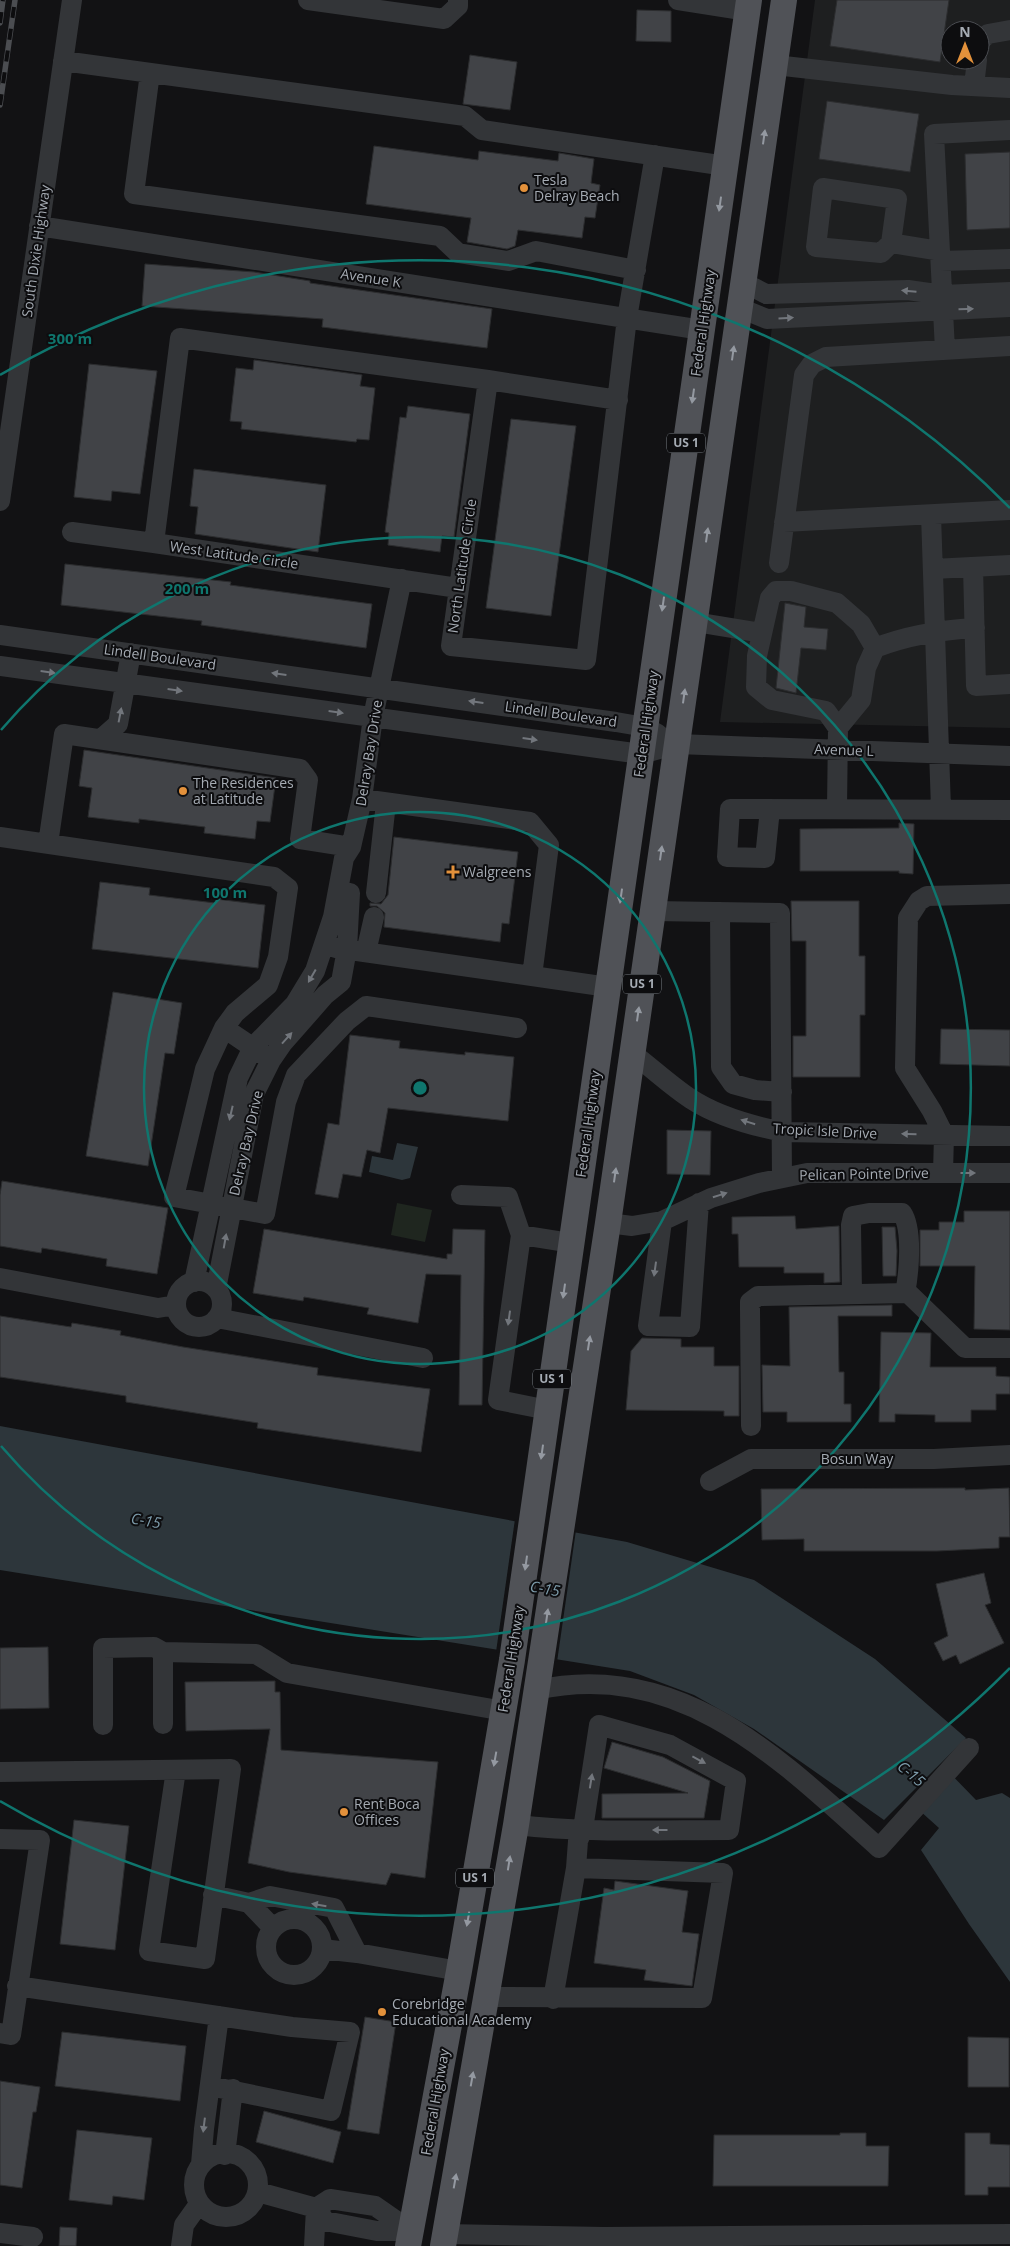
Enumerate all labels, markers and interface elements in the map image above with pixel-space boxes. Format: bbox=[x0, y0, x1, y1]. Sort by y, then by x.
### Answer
north arrow bbox=[940, 20, 990, 70]
text: N bbox=[959, 22, 971, 41]
one-way arrow bbox=[760, 129, 768, 145]
place label: Tesla Delray Beach bbox=[534, 170, 620, 205]
street label: South Dixie Highway bbox=[17, 182, 54, 318]
marker: Tesla Delray Beach bbox=[518, 182, 530, 194]
one-way arrow bbox=[716, 197, 724, 213]
street label: Avenue K bbox=[339, 263, 403, 292]
street label: Federal Highway bbox=[686, 267, 720, 378]
one-way arrow bbox=[901, 286, 917, 294]
one-way arrow bbox=[958, 305, 974, 313]
one-way arrow bbox=[779, 314, 795, 322]
text: 300 m bbox=[48, 328, 92, 348]
one-way arrow bbox=[730, 345, 738, 361]
one-way arrow bbox=[688, 388, 696, 404]
road number: US 1 bbox=[667, 433, 705, 452]
street label: North Latitude Circle bbox=[443, 497, 480, 634]
one-way arrow bbox=[704, 527, 712, 543]
street label: West Latitude Circle bbox=[169, 536, 300, 573]
text: 200 m bbox=[165, 578, 209, 598]
one-way arrow bbox=[658, 596, 666, 612]
street label: Lindell Boulevard bbox=[103, 639, 217, 674]
street label: Federal Highway bbox=[629, 668, 663, 779]
one-way arrow bbox=[41, 669, 57, 677]
one-way arrow bbox=[271, 669, 287, 677]
one-way arrow bbox=[167, 686, 183, 694]
one-way arrow bbox=[681, 687, 689, 703]
street label: Lindell Boulevard bbox=[504, 696, 618, 731]
one-way arrow bbox=[468, 697, 484, 705]
street label: Delray Bay Drive bbox=[351, 698, 386, 807]
one-way arrow bbox=[116, 706, 124, 722]
one-way arrow bbox=[328, 708, 344, 716]
one-way arrow bbox=[522, 735, 538, 743]
street label: Avenue L bbox=[814, 739, 874, 760]
place label: The Residences at Latitude bbox=[193, 773, 294, 808]
marker: The Residences at Latitude bbox=[177, 785, 189, 797]
one-way arrow bbox=[658, 845, 666, 861]
place label: Walgreens bbox=[463, 862, 532, 881]
marker: Walgreens bbox=[447, 866, 459, 878]
text: 100 m bbox=[203, 882, 247, 902]
one-way arrow bbox=[617, 889, 625, 905]
one-way arrow bbox=[308, 969, 316, 984]
road number: US 1 bbox=[623, 974, 661, 994]
one-way arrow bbox=[634, 1006, 642, 1022]
one-way arrow bbox=[281, 1033, 293, 1045]
street label: Federal Highway bbox=[571, 1068, 605, 1179]
centre of rings bbox=[411, 1079, 429, 1097]
street label: Delray Bay Drive bbox=[224, 1088, 267, 1197]
one-way arrow bbox=[227, 1105, 235, 1120]
one-way arrow bbox=[740, 1118, 755, 1126]
street label: Tropic Isle Drive bbox=[773, 1118, 878, 1143]
one-way arrow bbox=[901, 1130, 917, 1138]
street label: Pelican Pointe Drive bbox=[799, 1163, 929, 1184]
one-way arrow bbox=[611, 1167, 619, 1183]
one-way arrow bbox=[960, 1169, 976, 1177]
one-way arrow bbox=[713, 1190, 728, 1198]
one-way arrow bbox=[221, 1233, 229, 1249]
one-way arrow bbox=[651, 1261, 659, 1277]
one-way arrow bbox=[560, 1283, 568, 1299]
one-way arrow bbox=[505, 1310, 513, 1326]
one-way arrow bbox=[585, 1335, 593, 1351]
road number: US 1 bbox=[533, 1370, 571, 1388]
one-way arrow bbox=[538, 1444, 546, 1460]
street label: Bosun Way bbox=[821, 1449, 894, 1468]
water label: C-15 bbox=[130, 1508, 163, 1533]
one-way arrow bbox=[522, 1556, 530, 1572]
water label: C-15 bbox=[529, 1576, 562, 1601]
street label: Federal Highway bbox=[493, 1603, 528, 1714]
one-way arrow bbox=[544, 1607, 552, 1623]
one-way arrow bbox=[491, 1752, 499, 1768]
one-way arrow bbox=[691, 1756, 706, 1764]
water label: C-15 bbox=[894, 1756, 930, 1791]
one-way arrow bbox=[587, 1773, 595, 1789]
place label: Rent Boca Offices bbox=[354, 1794, 420, 1829]
marker: Rent Boca Offices bbox=[338, 1806, 350, 1818]
one-way arrow bbox=[652, 1826, 668, 1834]
one-way arrow bbox=[506, 1854, 514, 1870]
road number: US 1 bbox=[456, 1869, 494, 1888]
one-way arrow bbox=[310, 1900, 326, 1908]
one-way arrow bbox=[463, 1912, 471, 1928]
place label: Corebridge Educational Academy bbox=[392, 1994, 533, 2029]
marker: Corebridge Educational Academy bbox=[376, 2006, 388, 2018]
street label: Federal Highway bbox=[416, 2046, 453, 2157]
one-way arrow bbox=[469, 2071, 477, 2087]
one-way arrow bbox=[200, 2117, 208, 2133]
one-way arrow bbox=[451, 2172, 459, 2188]

